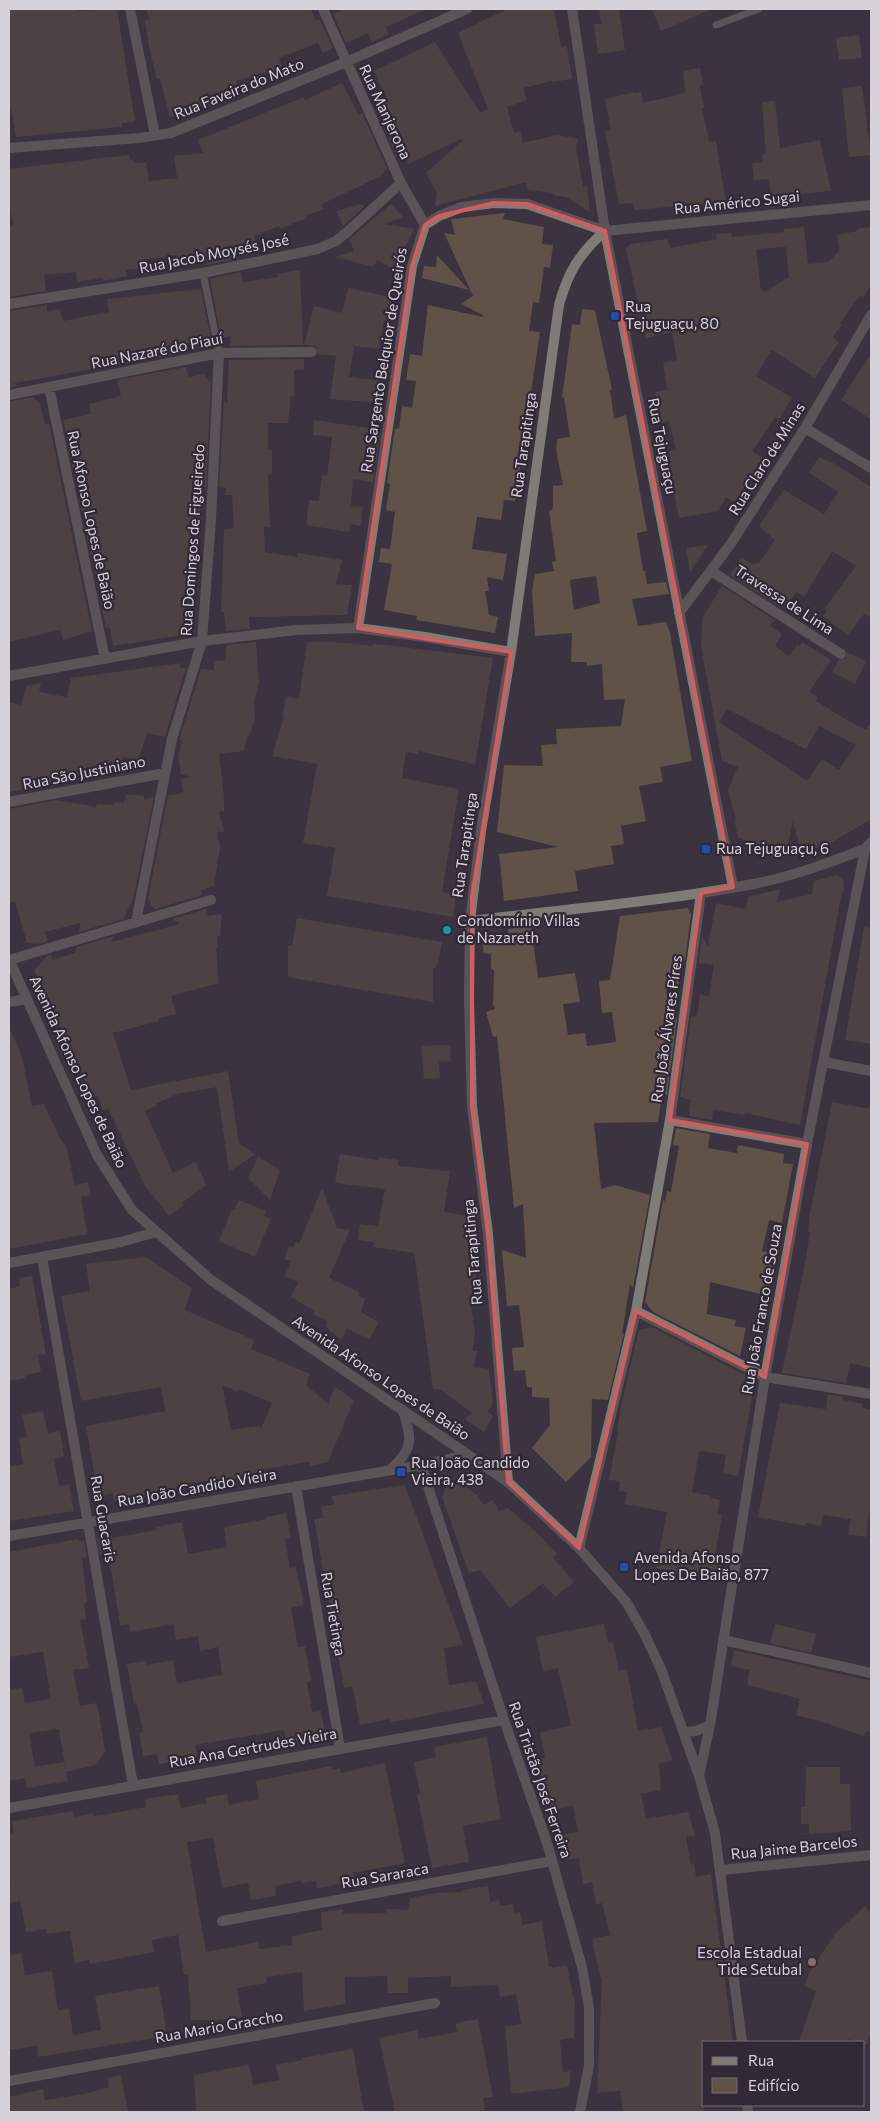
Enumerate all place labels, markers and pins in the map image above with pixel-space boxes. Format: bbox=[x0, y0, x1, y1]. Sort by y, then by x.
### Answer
place label: Rua Tejuguaçu, 80 bbox=[625, 297, 719, 332]
marker: Rua Tejuguaçu, 80 bbox=[609, 310, 621, 322]
place label: Rua Tejuguaçu, 6 bbox=[716, 839, 829, 857]
marker: Rua Tejuguaçu, 6 bbox=[700, 843, 712, 855]
place label: Condomínio Villas de Nazareth bbox=[457, 911, 580, 946]
marker: Condomínio Villas de Nazareth bbox=[441, 924, 453, 936]
place label: Rua João Candido Vieira, 438 bbox=[411, 1453, 530, 1488]
marker: Rua João Candido Vieira, 438 bbox=[395, 1466, 407, 1478]
place label: Avenida Afonso Lopes De Baião, 877 bbox=[634, 1548, 769, 1583]
marker: Avenida Afonso Lopes De Baião, 877 bbox=[618, 1561, 630, 1573]
place label: Escola Estadual Tide Setubal bbox=[697, 1943, 802, 1978]
marker: Escola Estadual Tide Setubal bbox=[806, 1956, 818, 1968]

